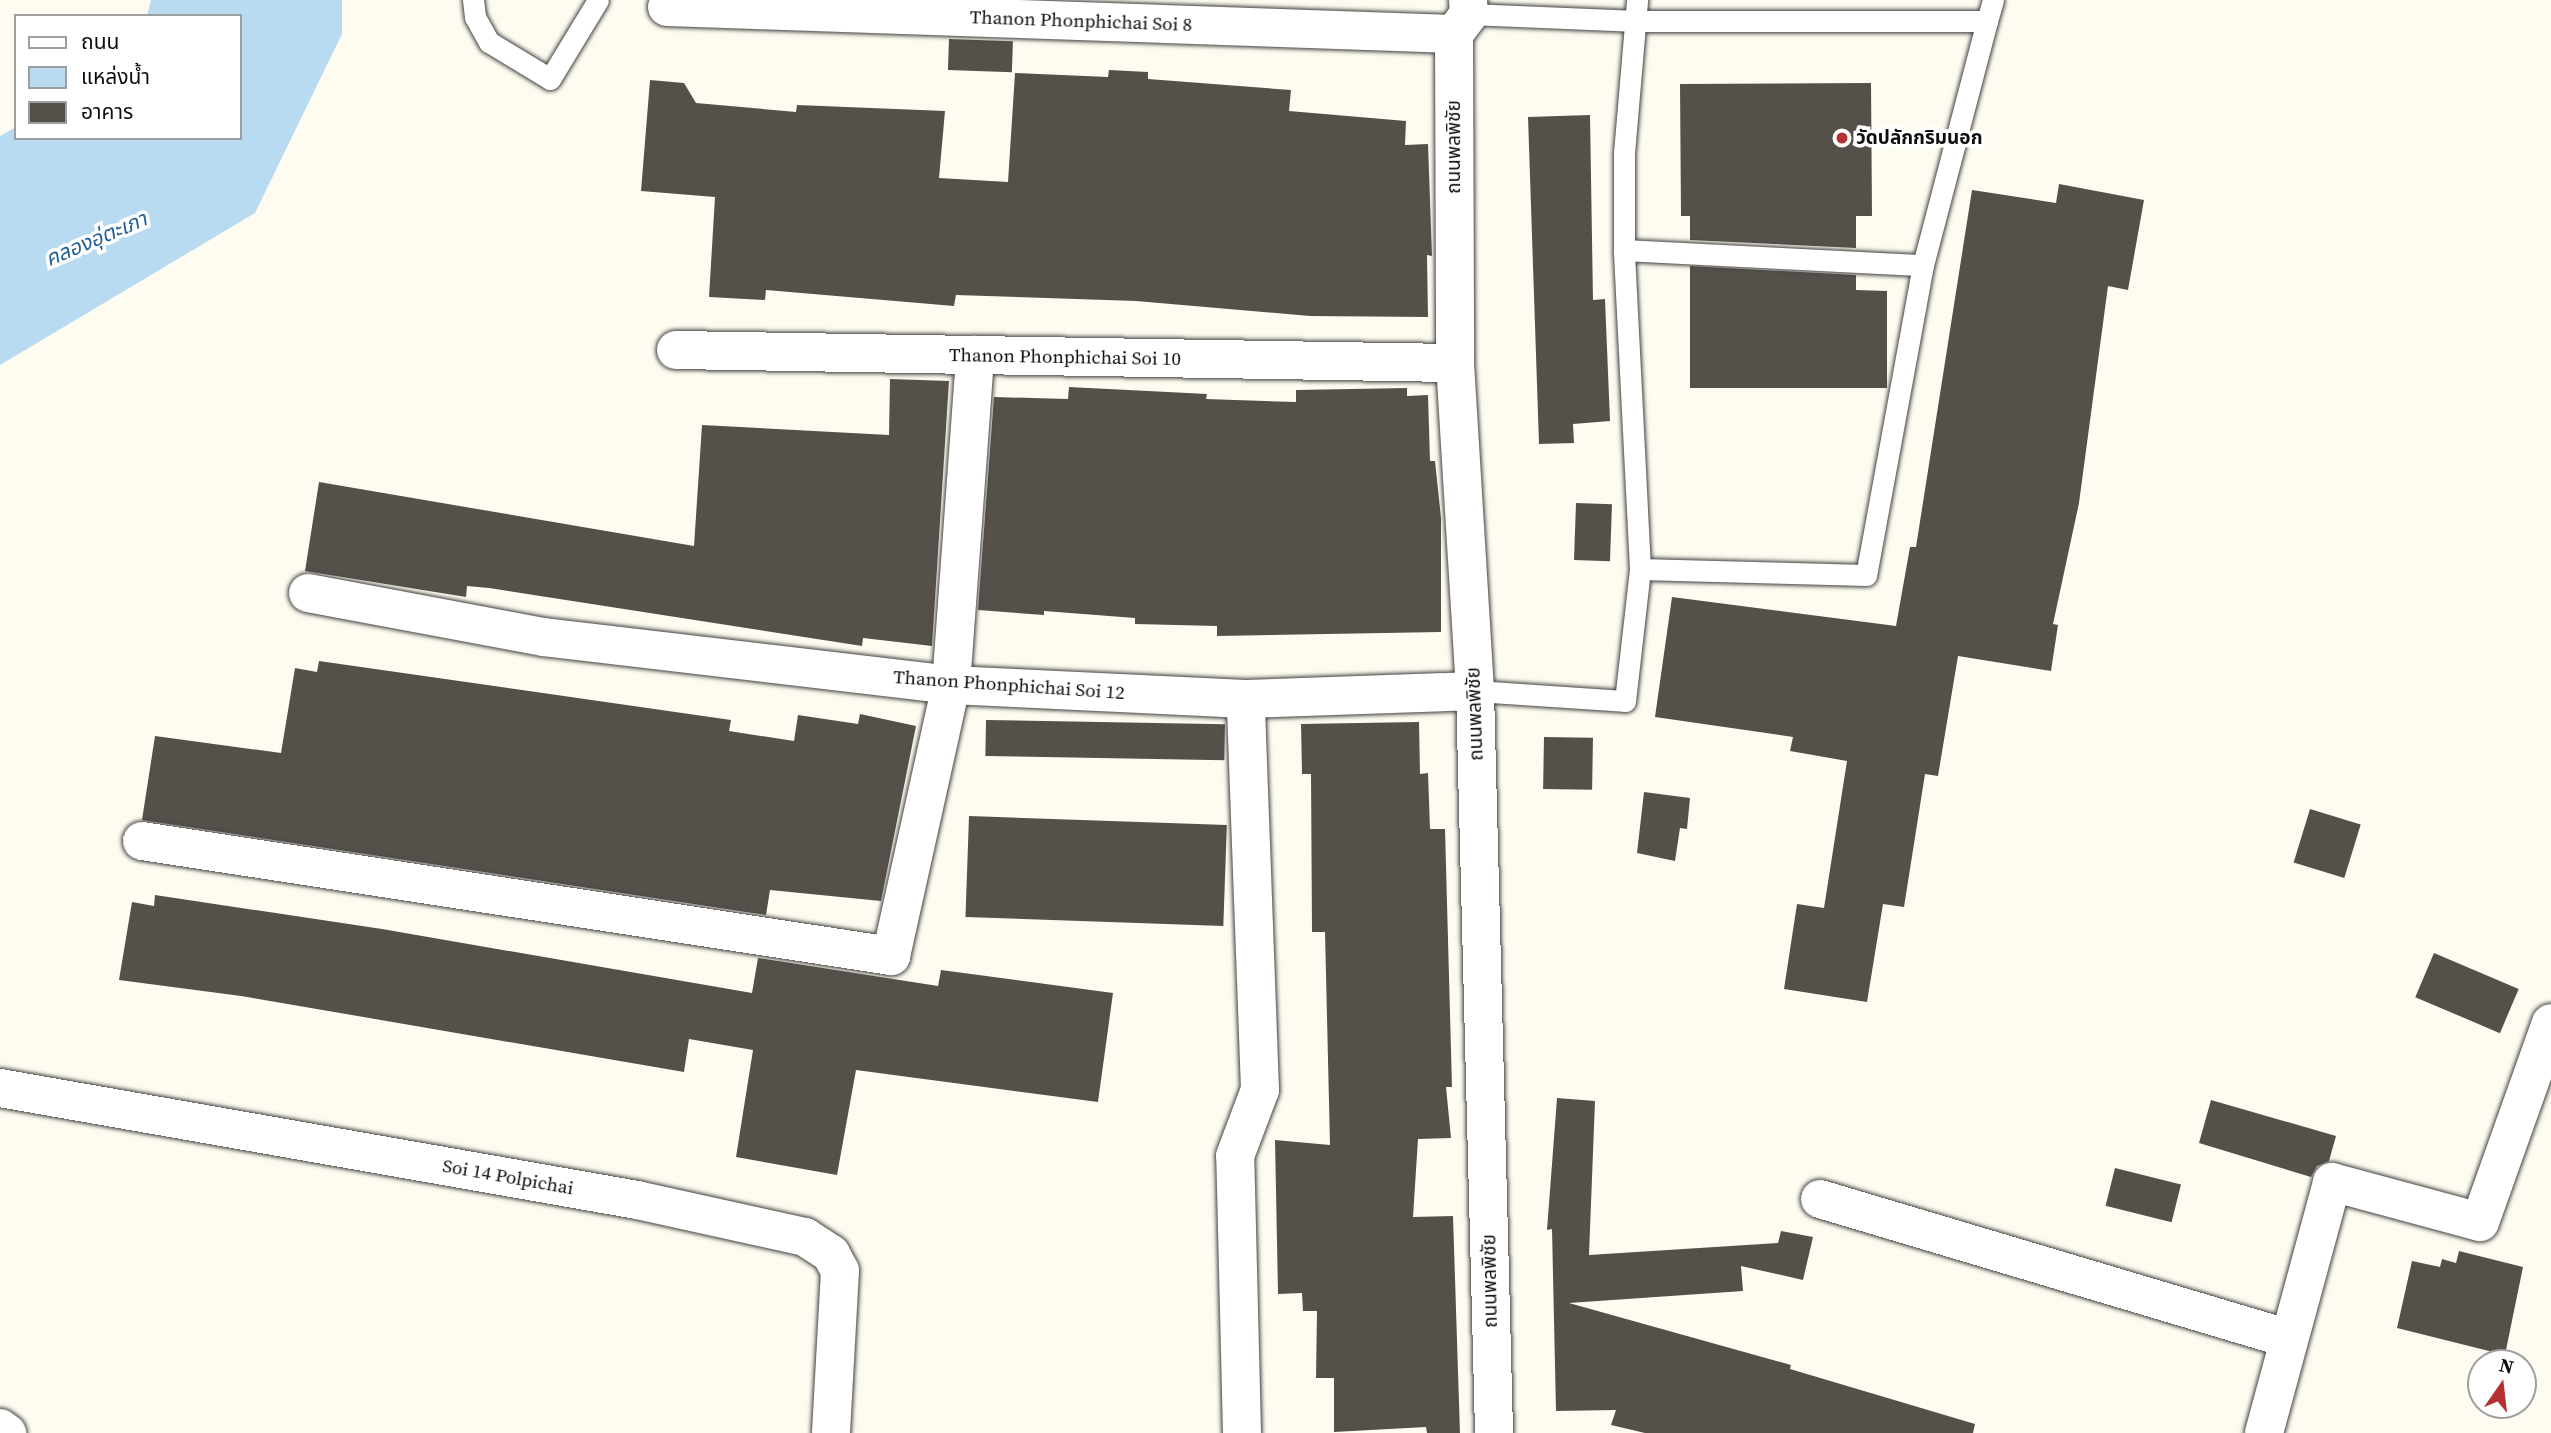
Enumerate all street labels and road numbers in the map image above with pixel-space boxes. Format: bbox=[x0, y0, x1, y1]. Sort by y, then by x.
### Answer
street label: Thanon Phonphichai Soi 8 bbox=[969, 6, 1193, 36]
street label: ถนนพลพิชัย bbox=[1443, 100, 1465, 194]
street label: Thanon Phonphichai Soi 10 bbox=[949, 344, 1181, 370]
street label: Thanon Phonphichai Soi 12 bbox=[892, 666, 1126, 704]
street label: ถนนพลพิชัย bbox=[1462, 667, 1488, 761]
street label: Soi 14 Polpichai bbox=[441, 1154, 575, 1200]
street label: ถนนพลพิชัย bbox=[1478, 1234, 1502, 1328]

